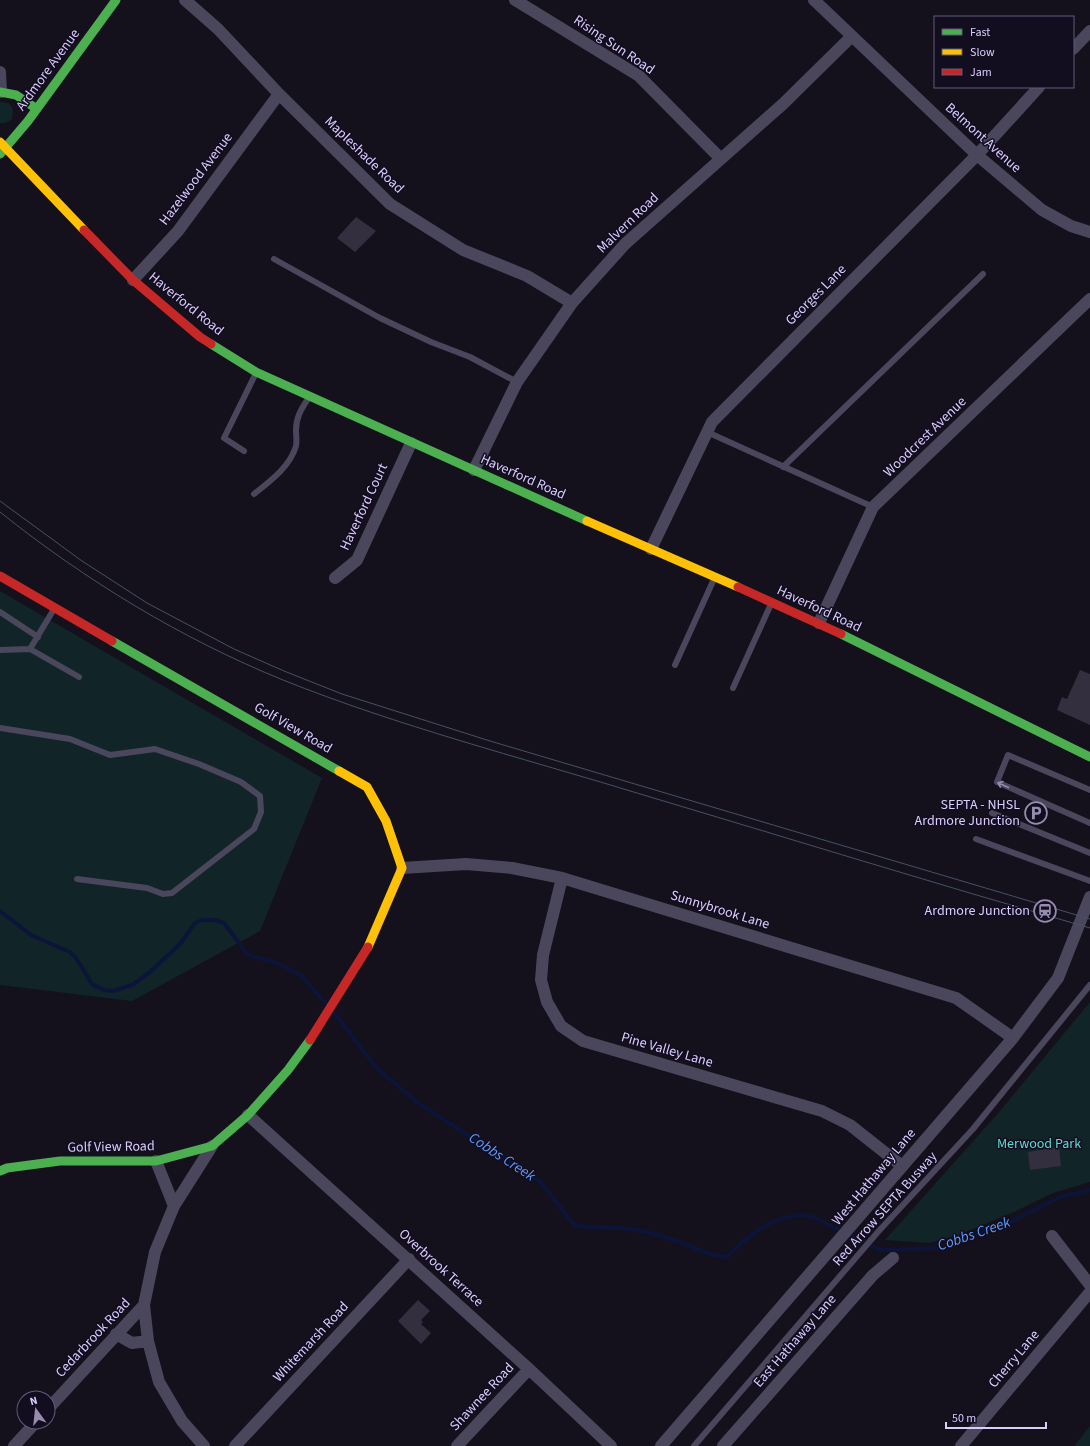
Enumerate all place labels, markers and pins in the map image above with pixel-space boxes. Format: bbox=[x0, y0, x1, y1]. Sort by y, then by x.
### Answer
place label: SEPTA - NHSL Ardmore Junction bbox=[915, 795, 1020, 831]
parking icon: SEPTA - NHSL Ardmore Junction bbox=[1023, 800, 1049, 826]
station icon: Ardmore Junction bbox=[1032, 898, 1058, 924]
place label: Ardmore Junction bbox=[925, 901, 1030, 921]

